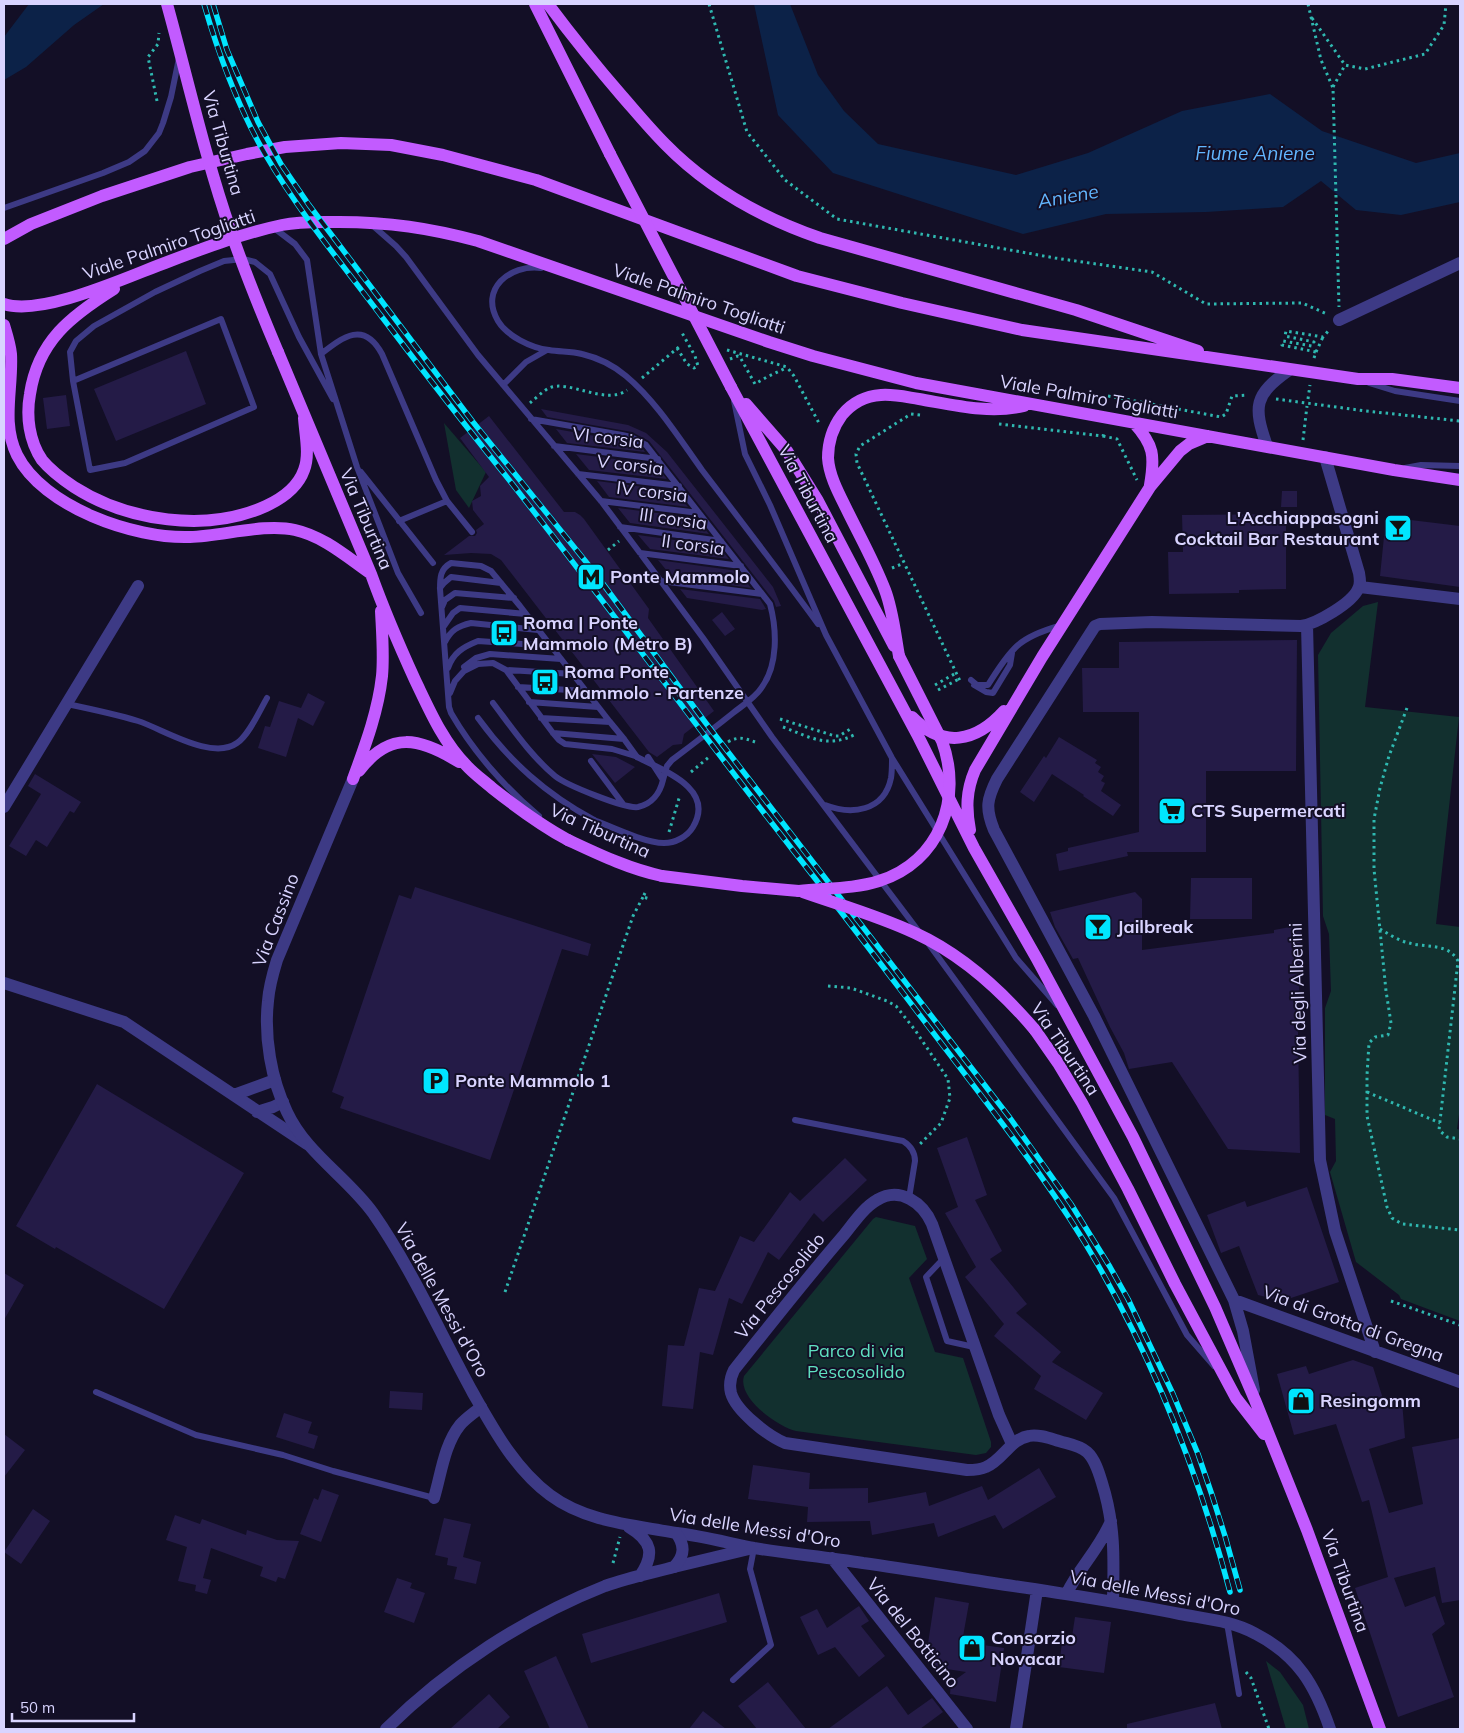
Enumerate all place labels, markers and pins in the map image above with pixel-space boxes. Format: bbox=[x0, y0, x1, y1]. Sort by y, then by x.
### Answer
place label: L'Acchiappasogni Cocktail Bar Restaurant bbox=[1174, 506, 1379, 550]
bar icon: L'Acchiappasogni Cocktail Bar Restaurant bbox=[1383, 513, 1413, 543]
metro station icon: Ponte Mammolo bbox=[576, 562, 606, 592]
place label: Ponte Mammolo bbox=[610, 565, 750, 588]
place label: Roma | Ponte Mammolo (Metro B) bbox=[523, 611, 693, 655]
bus stop icon: Roma | Ponte Mammolo (Metro B) bbox=[489, 618, 519, 648]
place label: Roma Ponte Mammolo - Partenze bbox=[564, 660, 744, 704]
bus stop icon: Roma Ponte Mammolo - Partenze bbox=[530, 667, 560, 697]
supermarket icon: CTS Supermercati bbox=[1157, 796, 1187, 826]
place label: CTS Supermercati bbox=[1191, 799, 1346, 822]
bar icon: Jailbreak bbox=[1083, 912, 1113, 942]
place label: Jailbreak bbox=[1117, 915, 1194, 938]
parking icon: Ponte Mammolo 1 bbox=[421, 1066, 451, 1096]
place label: Ponte Mammolo 1 bbox=[455, 1069, 611, 1092]
shop icon: Resingomm bbox=[1286, 1386, 1316, 1416]
place label: Resingomm bbox=[1320, 1389, 1421, 1412]
place label: Consorzio Novacar bbox=[991, 1626, 1076, 1670]
shop icon: Consorzio Novacar bbox=[957, 1633, 987, 1663]

